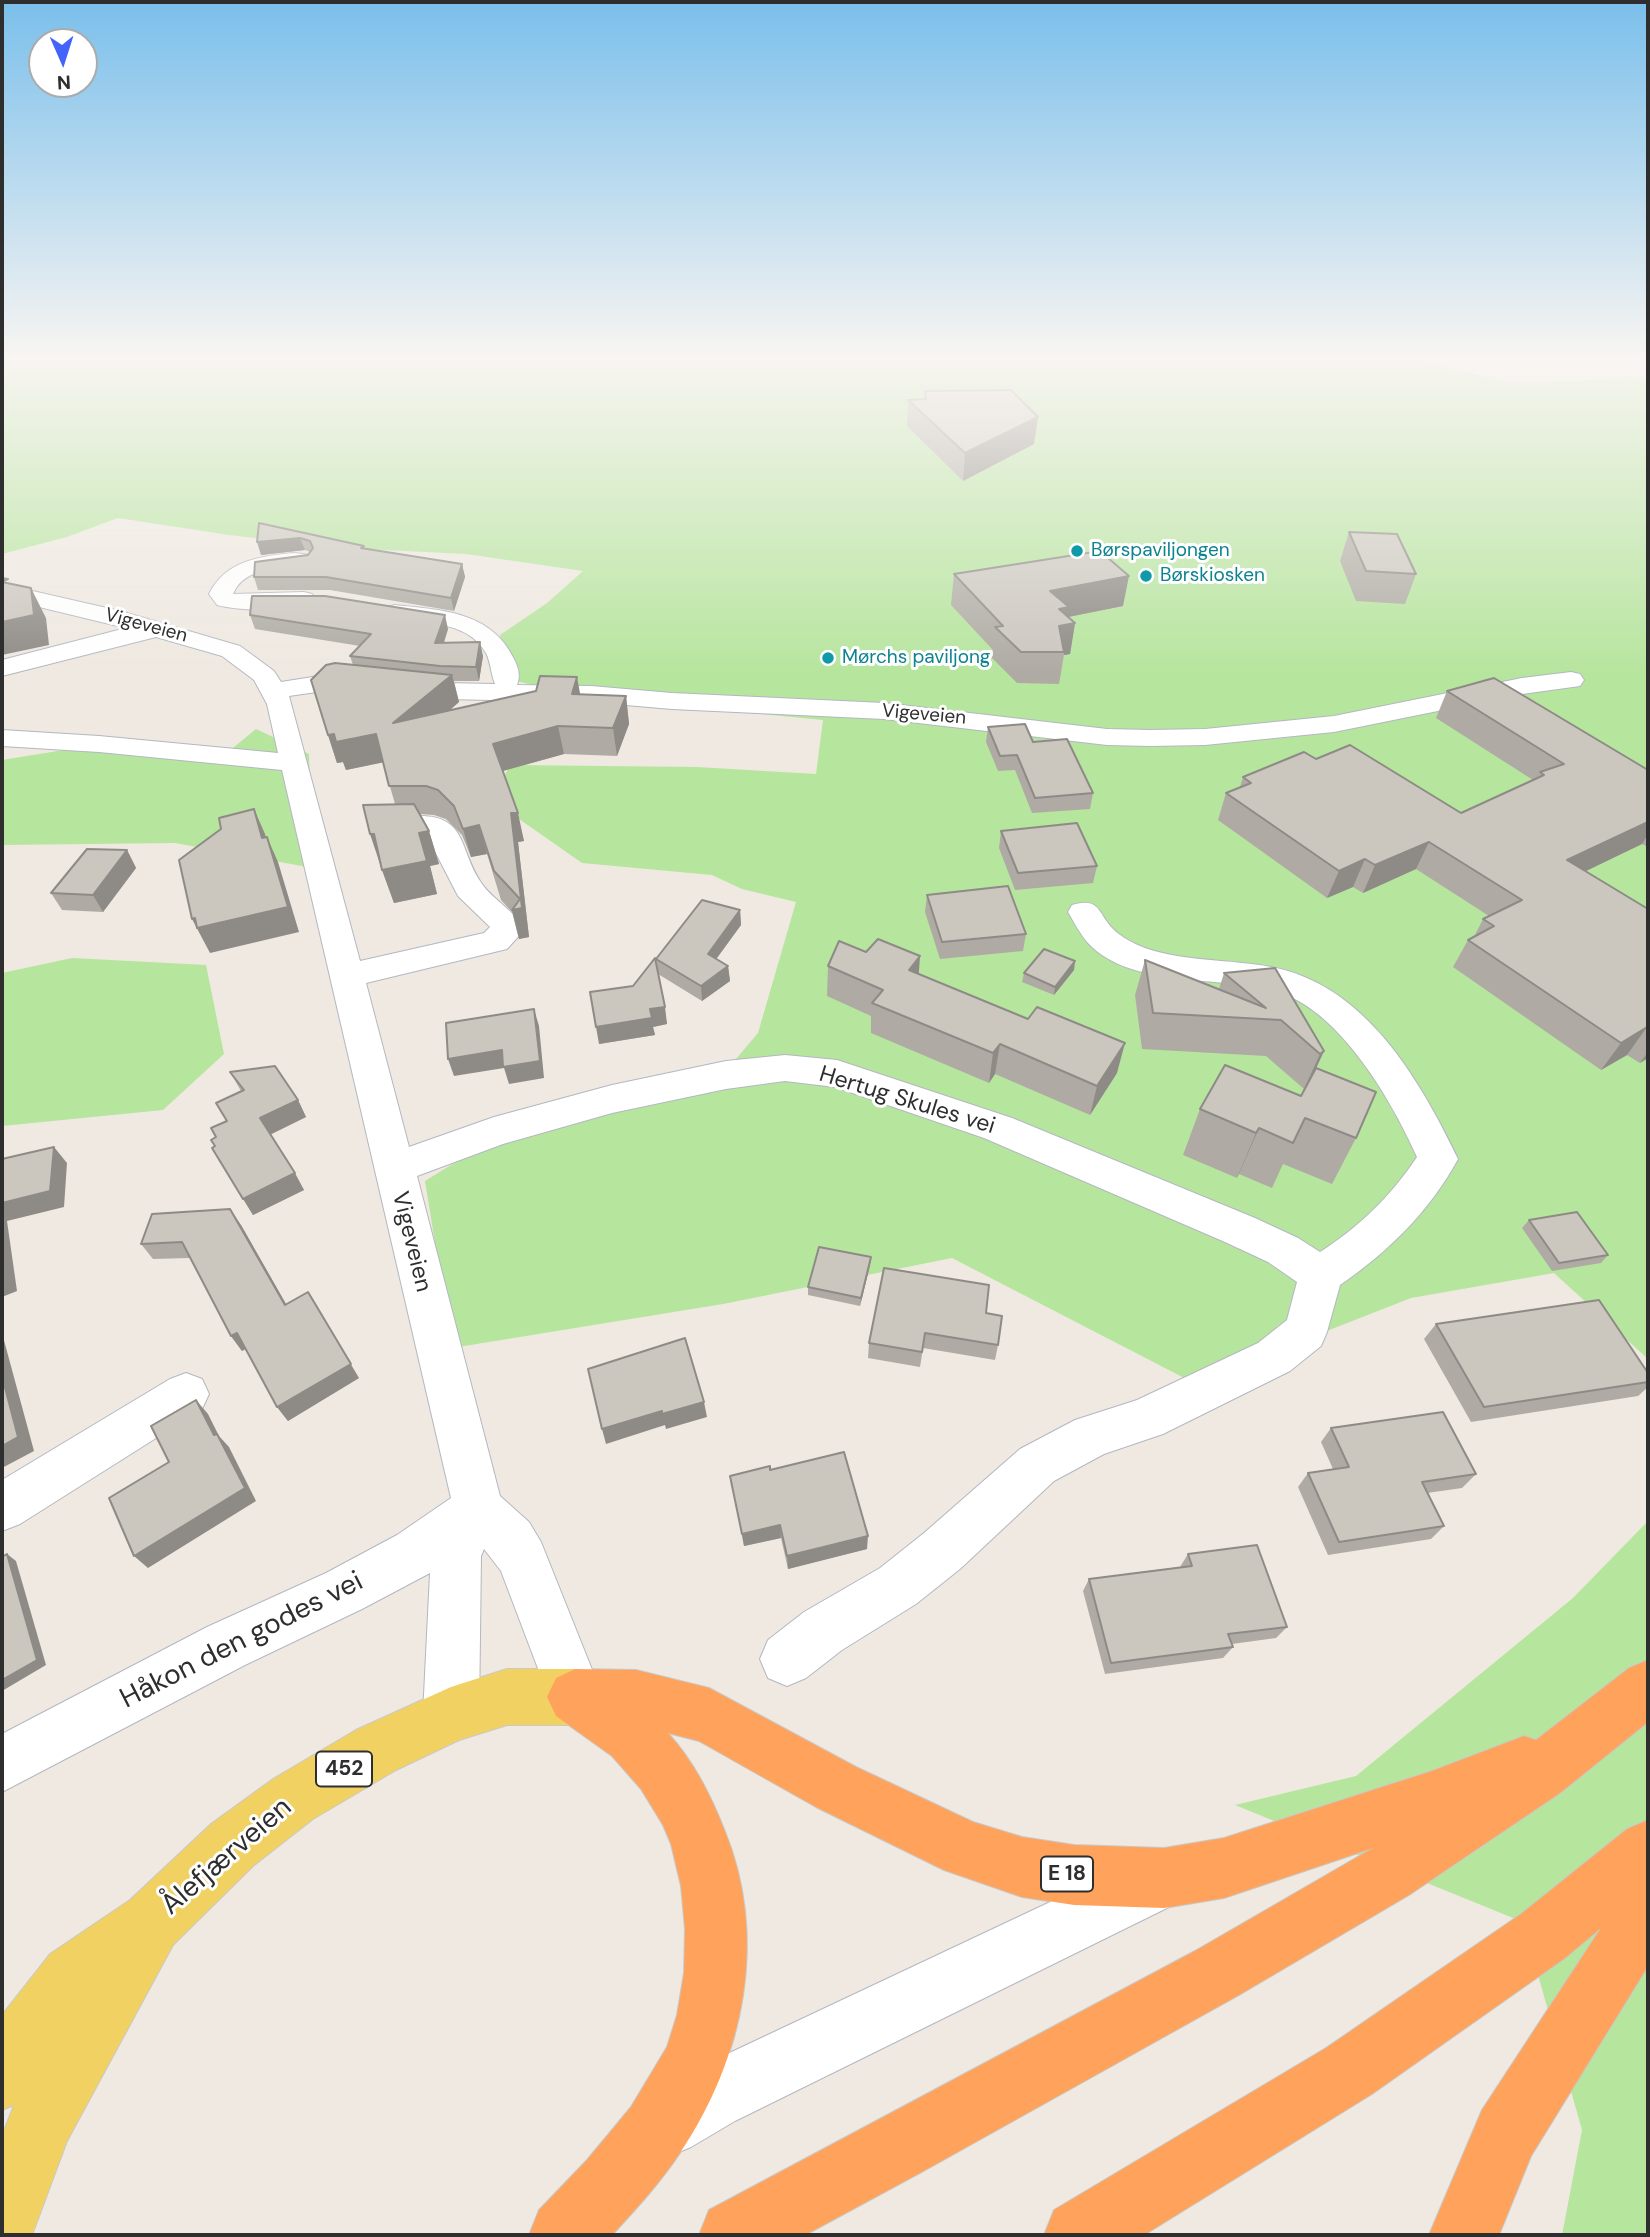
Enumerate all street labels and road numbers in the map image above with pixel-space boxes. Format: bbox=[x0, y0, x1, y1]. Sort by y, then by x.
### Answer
street label: Vigeveien bbox=[102, 604, 190, 648]
street label: Vigeveien bbox=[881, 700, 967, 730]
street label: Hertug Skules vei bbox=[816, 1061, 998, 1141]
street label: Vigeveien bbox=[385, 1189, 437, 1295]
street label: Håkon den godes vei bbox=[115, 1565, 369, 1717]
road number: 452 bbox=[316, 1752, 372, 1786]
street label: Ålefjærveien bbox=[155, 1791, 299, 1923]
road number: E 18 bbox=[1041, 1856, 1093, 1892]

